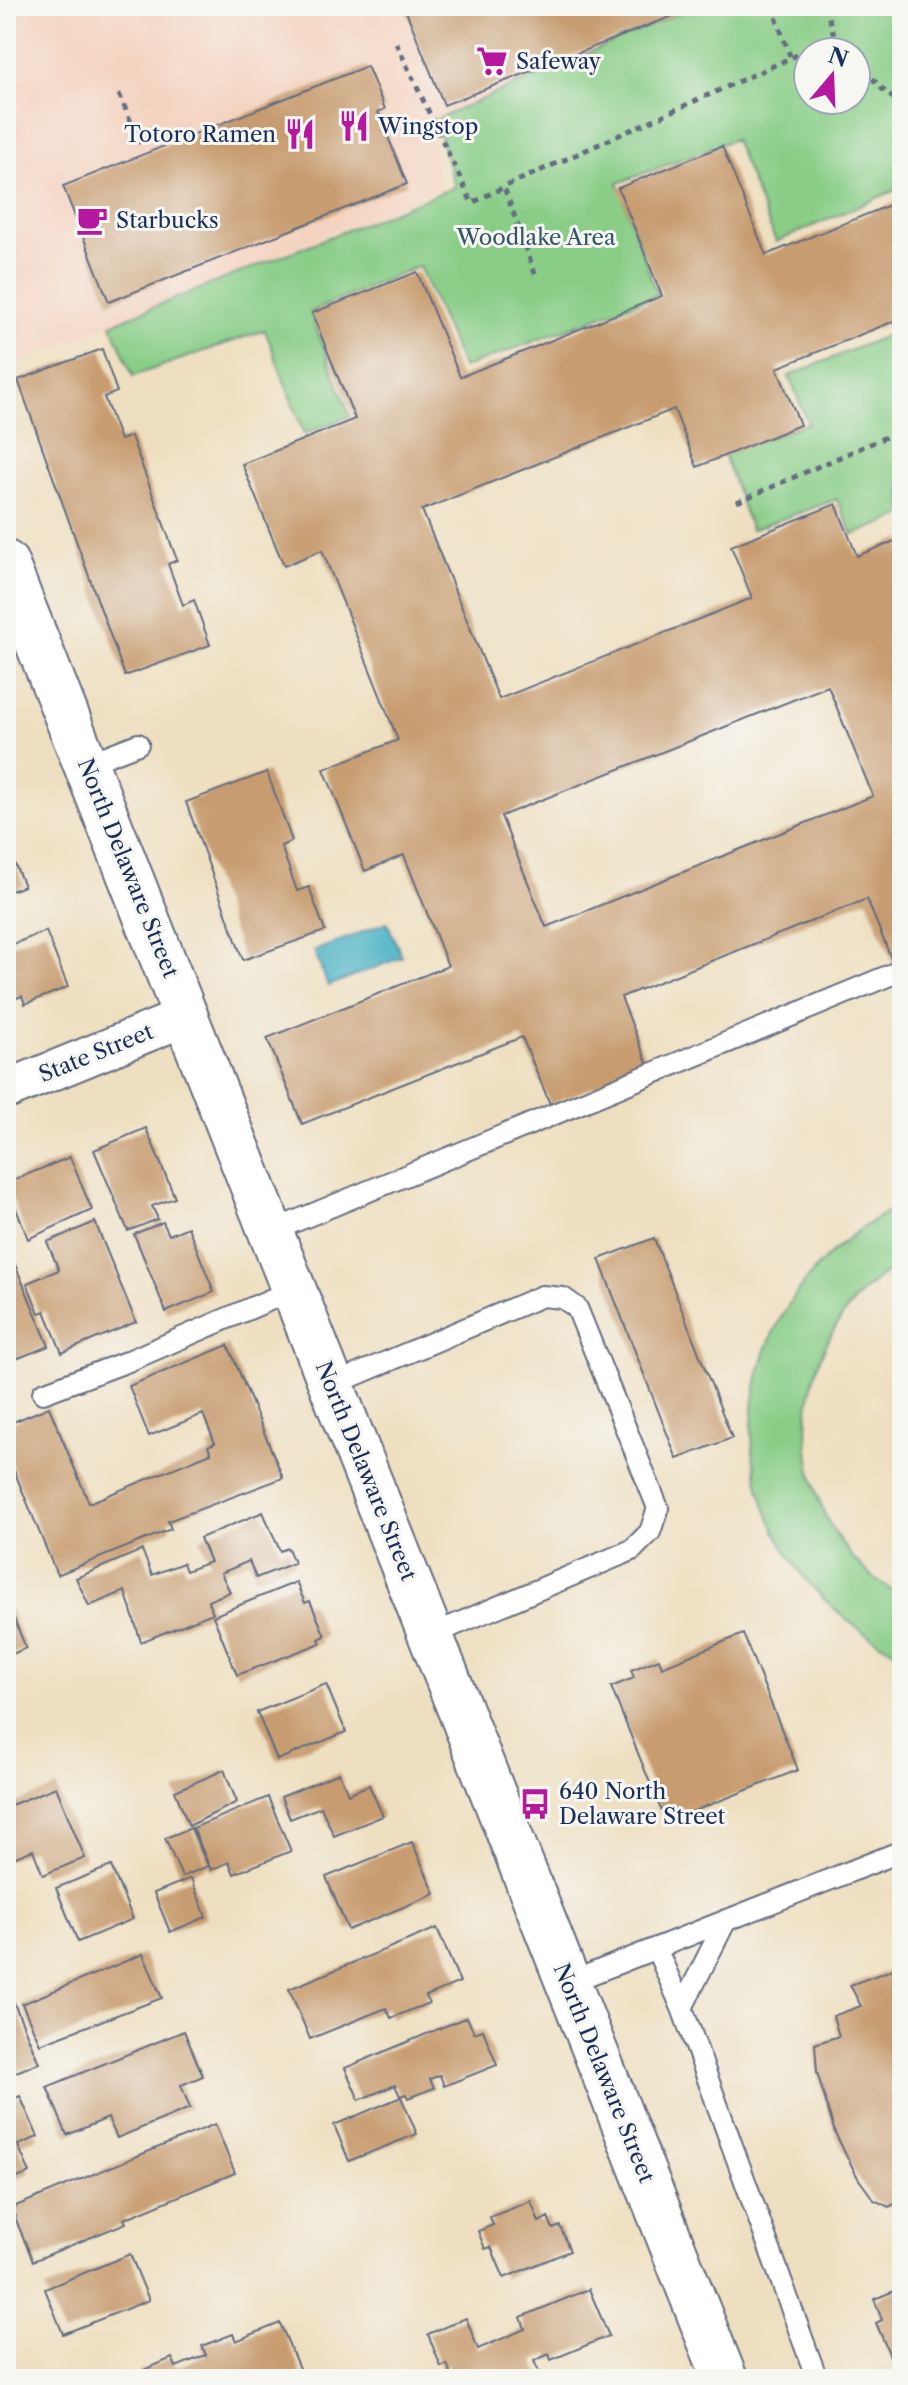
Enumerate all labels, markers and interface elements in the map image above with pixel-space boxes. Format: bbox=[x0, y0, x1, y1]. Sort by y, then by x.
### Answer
north arrow bbox=[792, 36, 872, 116]
text: N bbox=[825, 42, 852, 73]
supermarket icon: Safeway bbox=[475, 44, 509, 78]
place label: Safeway bbox=[516, 48, 602, 75]
restaurant icon: Wingstop bbox=[337, 109, 371, 143]
place label: Wingstop bbox=[377, 113, 478, 140]
restaurant icon: Totoro Ramen bbox=[283, 117, 317, 151]
place label: Totoro Ramen bbox=[124, 121, 276, 148]
cafe icon: Starbucks bbox=[75, 203, 109, 237]
place label: Starbucks bbox=[116, 207, 219, 234]
park label: Woodlake Area bbox=[455, 224, 616, 251]
street label: North Delaware Street bbox=[72, 754, 184, 982]
street label: State Street bbox=[35, 1018, 157, 1088]
street label: North Delaware Street bbox=[310, 1357, 422, 1585]
place label: 640 North Delaware Street bbox=[559, 1778, 726, 1830]
bus stop icon: 640 North Delaware Street bbox=[518, 1787, 552, 1821]
street label: North Delaware Street bbox=[548, 1959, 660, 2187]

